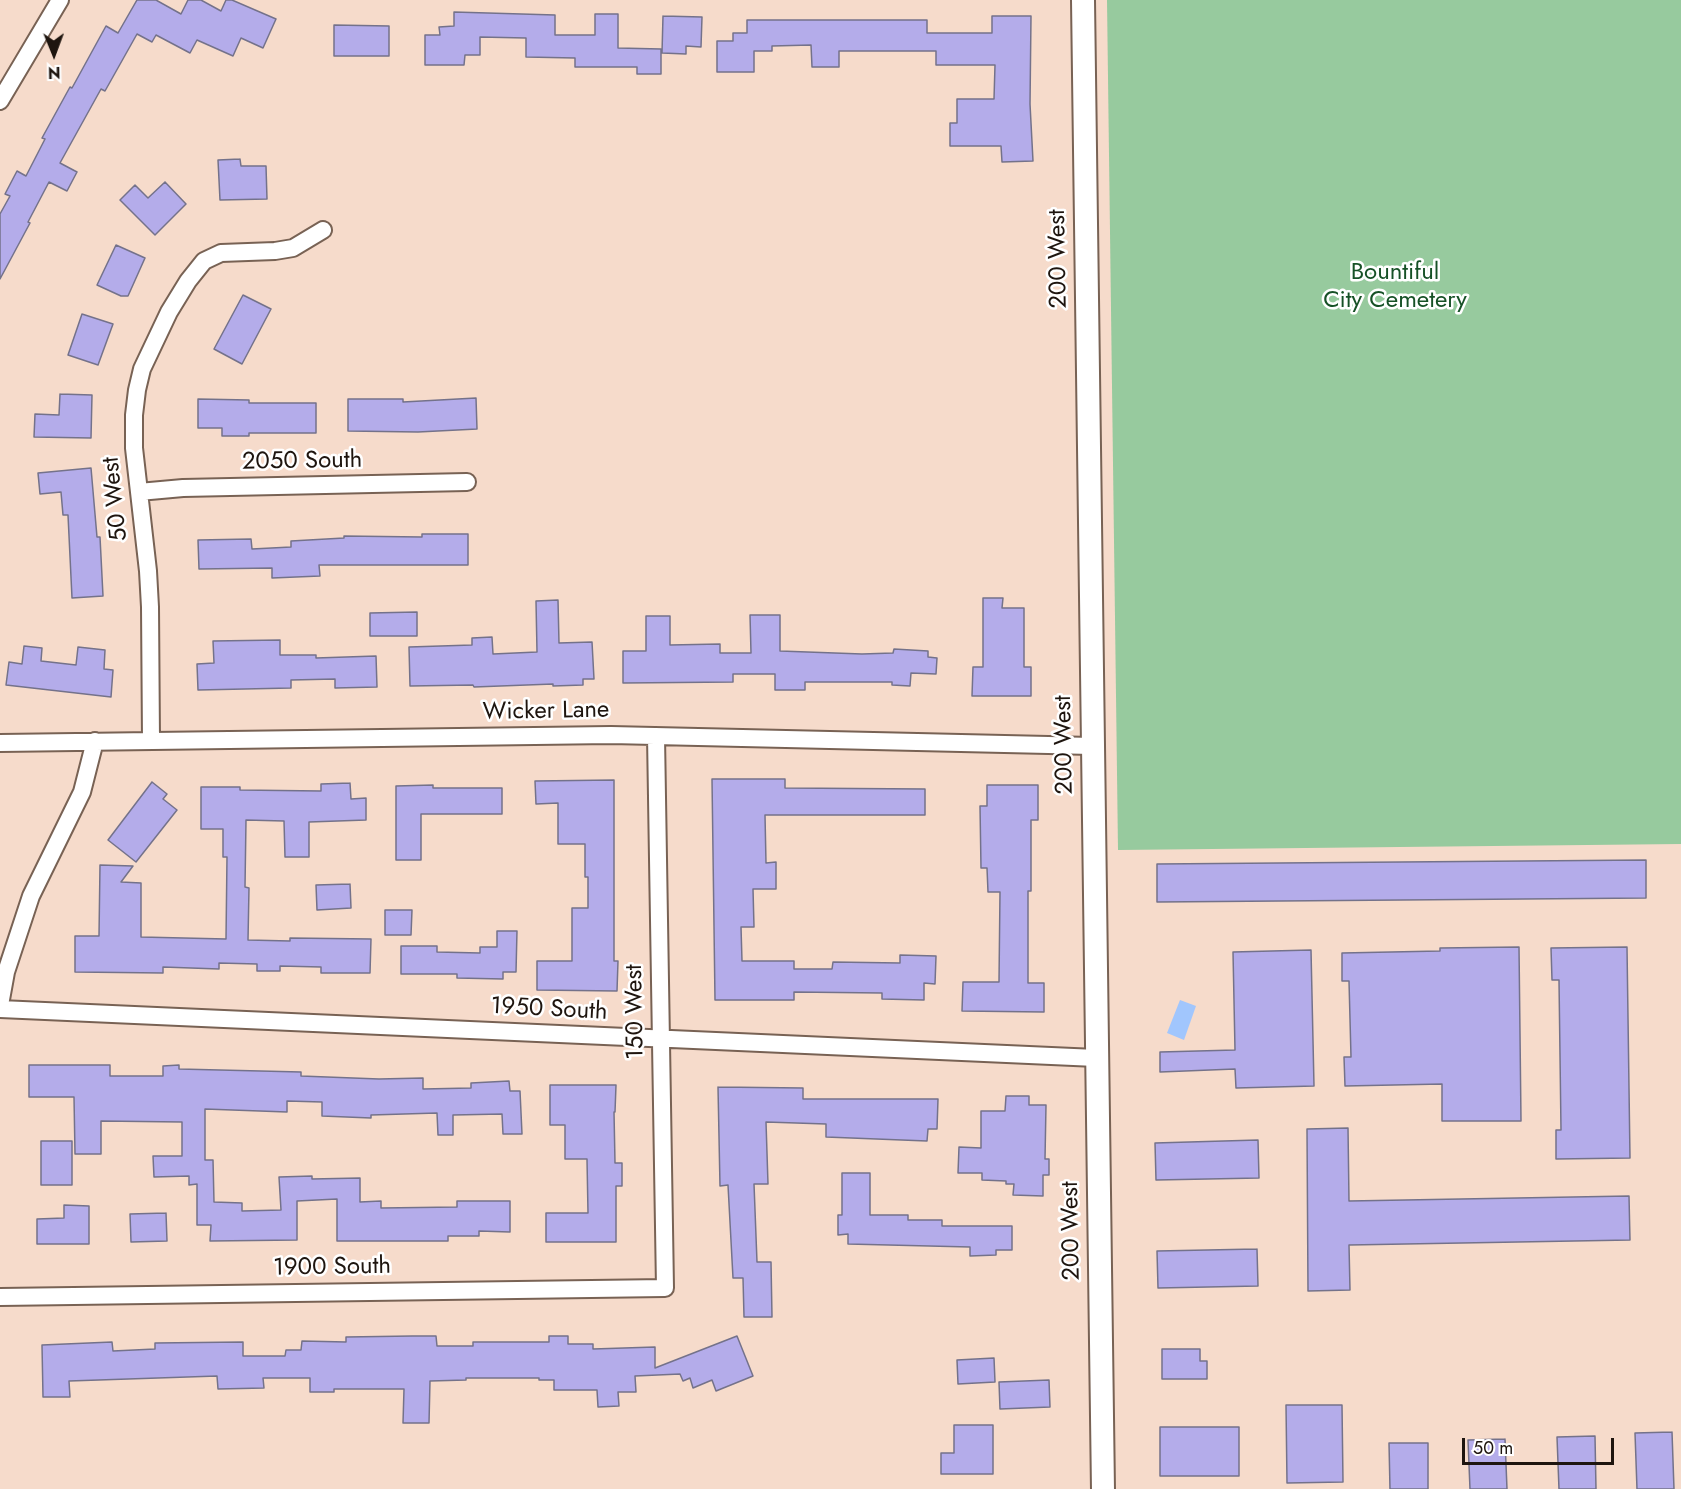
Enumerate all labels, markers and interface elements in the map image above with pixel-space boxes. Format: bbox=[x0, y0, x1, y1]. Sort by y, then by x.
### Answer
north arrow bbox=[24, 24, 84, 84]
text: N bbox=[48, 61, 61, 84]
street label: 200 West bbox=[1044, 209, 1074, 309]
park label: Bountiful City Cemetery bbox=[1323, 259, 1467, 315]
street label: 2050 South bbox=[242, 447, 362, 477]
street label: 50 West bbox=[97, 455, 135, 543]
street label: 200 West bbox=[1050, 695, 1080, 795]
street label: Wicker Lane bbox=[482, 696, 610, 728]
street label: 150 West bbox=[621, 964, 651, 1060]
street label: 1950 South bbox=[490, 993, 608, 1027]
street label: 200 West bbox=[1057, 1181, 1087, 1281]
street label: 1900 South bbox=[273, 1253, 391, 1283]
scale bar bbox=[1465, 1426, 1616, 1464]
text: 50 m bbox=[1473, 1435, 1513, 1461]

